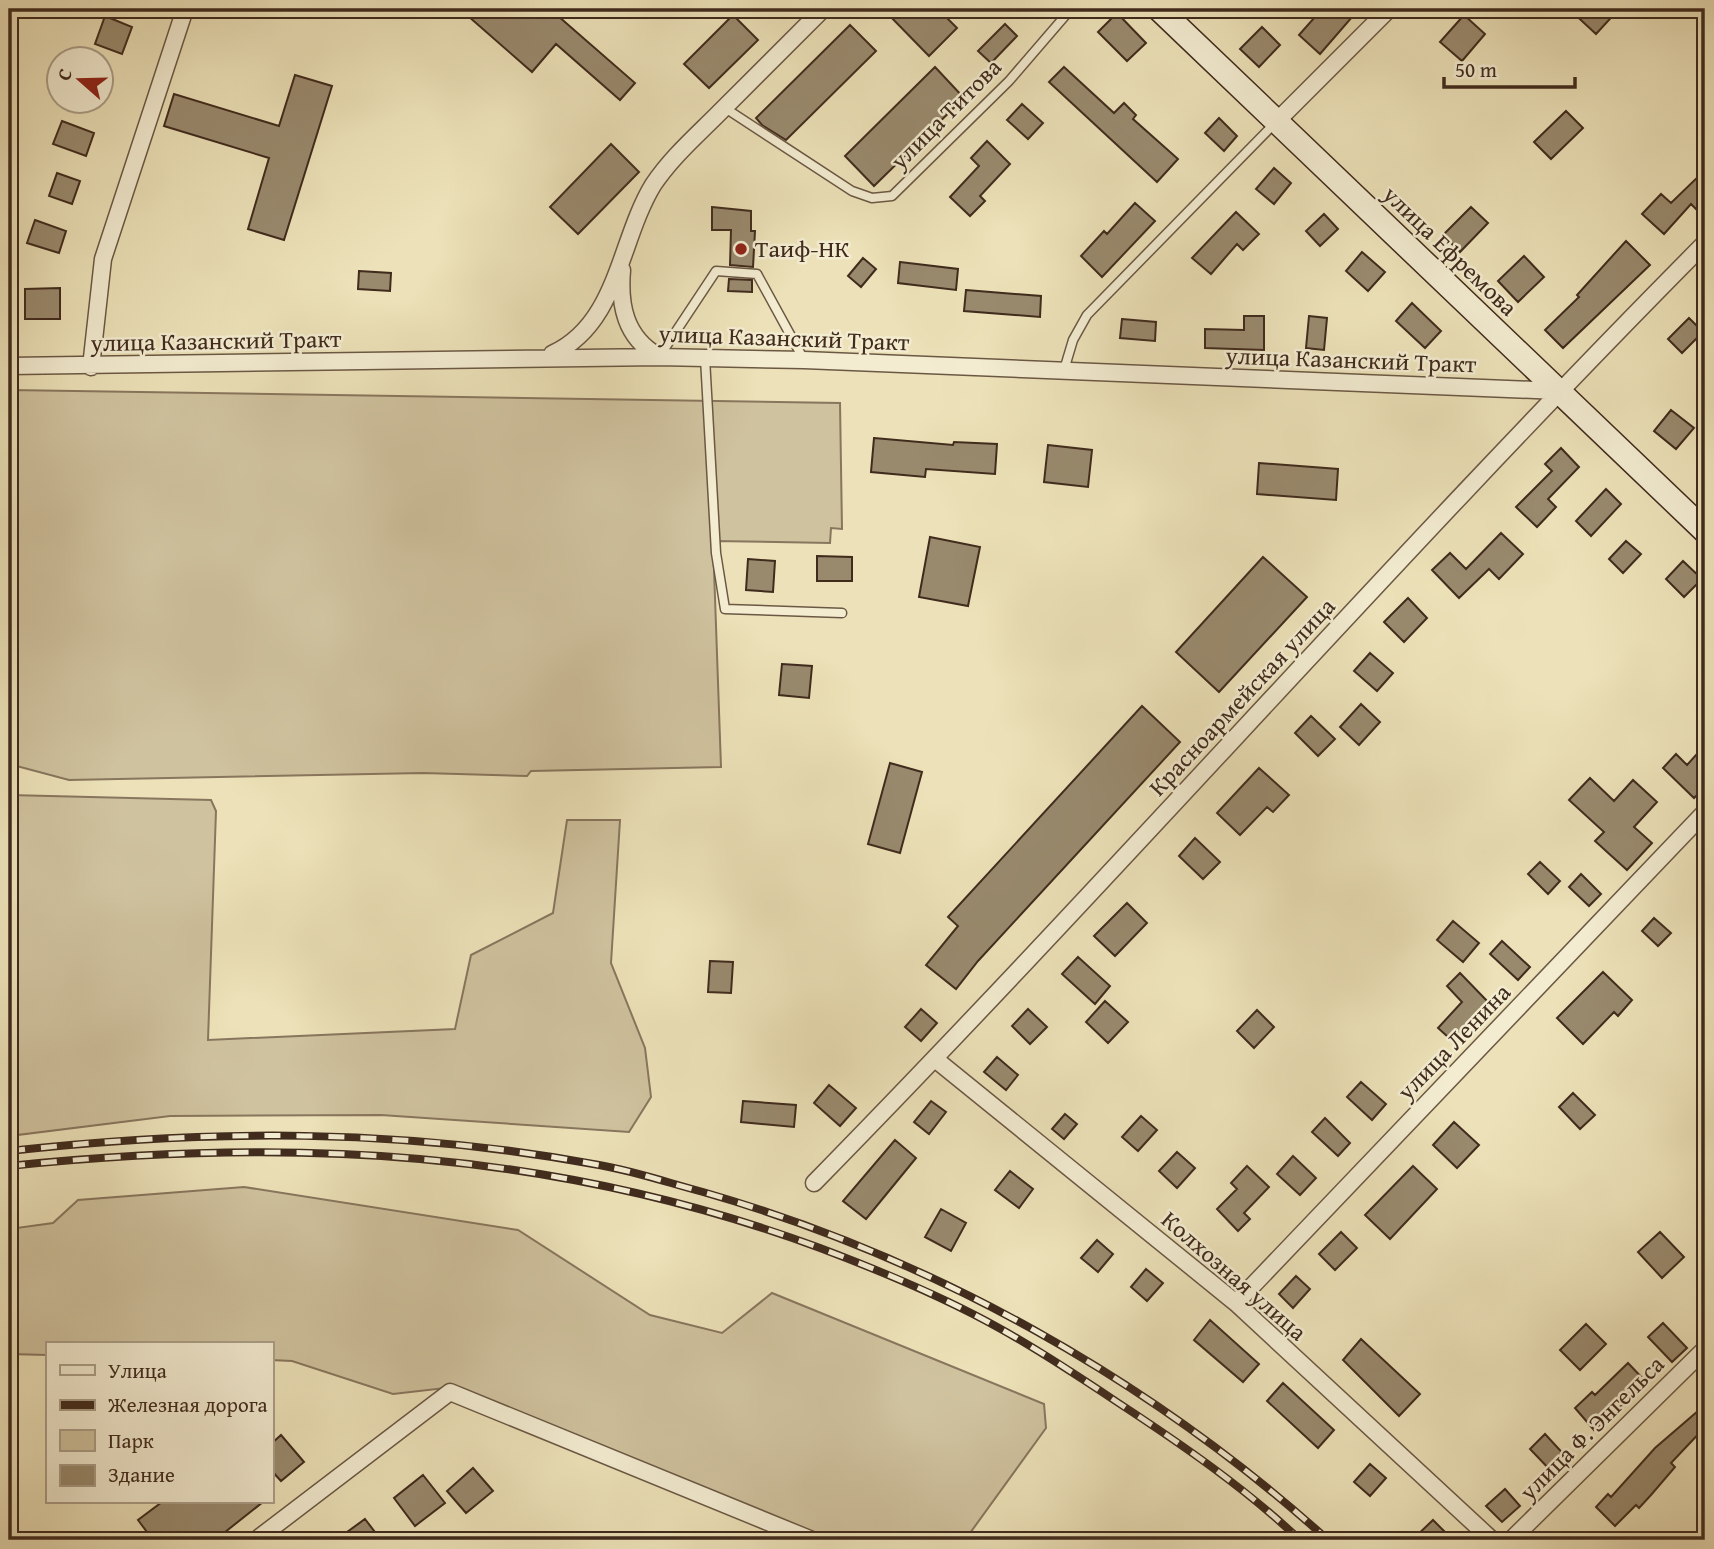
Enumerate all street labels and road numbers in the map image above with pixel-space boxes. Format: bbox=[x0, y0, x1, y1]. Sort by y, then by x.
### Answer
street label: улица Титова bbox=[881, 50, 1010, 178]
street label: улица Ефремова bbox=[1375, 177, 1526, 324]
street label: улица Казанский Тракт bbox=[657, 316, 910, 359]
street label: улица Казанский Тракт bbox=[89, 321, 342, 360]
street label: улица Казанский Тракт bbox=[1224, 338, 1477, 381]
street label: Красноармейская улица bbox=[1140, 589, 1343, 804]
street label: улица Ленина bbox=[1388, 975, 1519, 1109]
street label: Колхозная улица bbox=[1154, 1202, 1315, 1349]
street label: улица Ф. Энгельса bbox=[1511, 1347, 1672, 1509]

